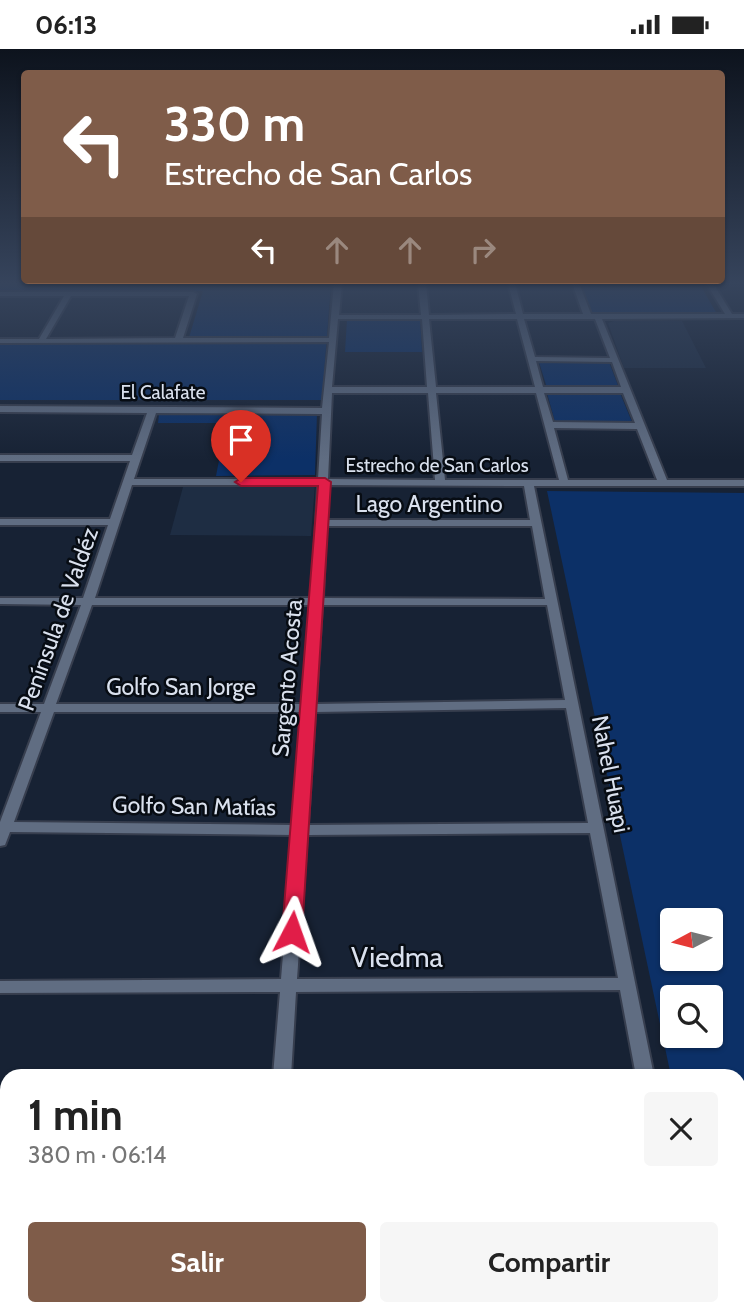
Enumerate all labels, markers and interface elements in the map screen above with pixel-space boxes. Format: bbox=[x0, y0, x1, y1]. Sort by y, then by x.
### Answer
text: 06:13 bbox=[35, 9, 97, 41]
text: 330 m bbox=[164, 94, 305, 153]
icon: left bbox=[49, 98, 140, 189]
text: Estrecho de San Carlos bbox=[164, 154, 472, 193]
icon: left bbox=[245, 231, 283, 269]
icon: ahead bbox=[318, 231, 356, 269]
icon: ahead bbox=[391, 231, 429, 269]
icon: right bbox=[464, 231, 502, 269]
street label: El Calafate bbox=[121, 381, 206, 404]
pin bbox=[211, 410, 271, 482]
icon: arrive bbox=[222, 421, 260, 459]
street label: Estrecho de San Carlos bbox=[345, 454, 529, 477]
street label: Lago Argentino bbox=[355, 490, 503, 518]
street label: Península de Valdéz bbox=[12, 523, 104, 714]
street label: Sargento Acosta bbox=[266, 598, 308, 758]
street label: Golfo San Jorge bbox=[106, 673, 256, 701]
street label: Nahel Huapi bbox=[586, 713, 636, 835]
street label: Golfo San Matías bbox=[112, 791, 276, 821]
position arrow bbox=[255, 895, 329, 969]
north arrow bbox=[660, 908, 723, 971]
map controls bbox=[660, 908, 723, 1048]
street label: Viedma bbox=[351, 940, 444, 974]
button: search bbox=[660, 985, 723, 1048]
text: 1 min bbox=[28, 1089, 123, 1141]
button: close bbox=[644, 1092, 718, 1166]
text: 380 m · 06:14 bbox=[28, 1141, 166, 1169]
button: Salir bbox=[28, 1222, 366, 1302]
button: Compartir bbox=[380, 1222, 718, 1302]

